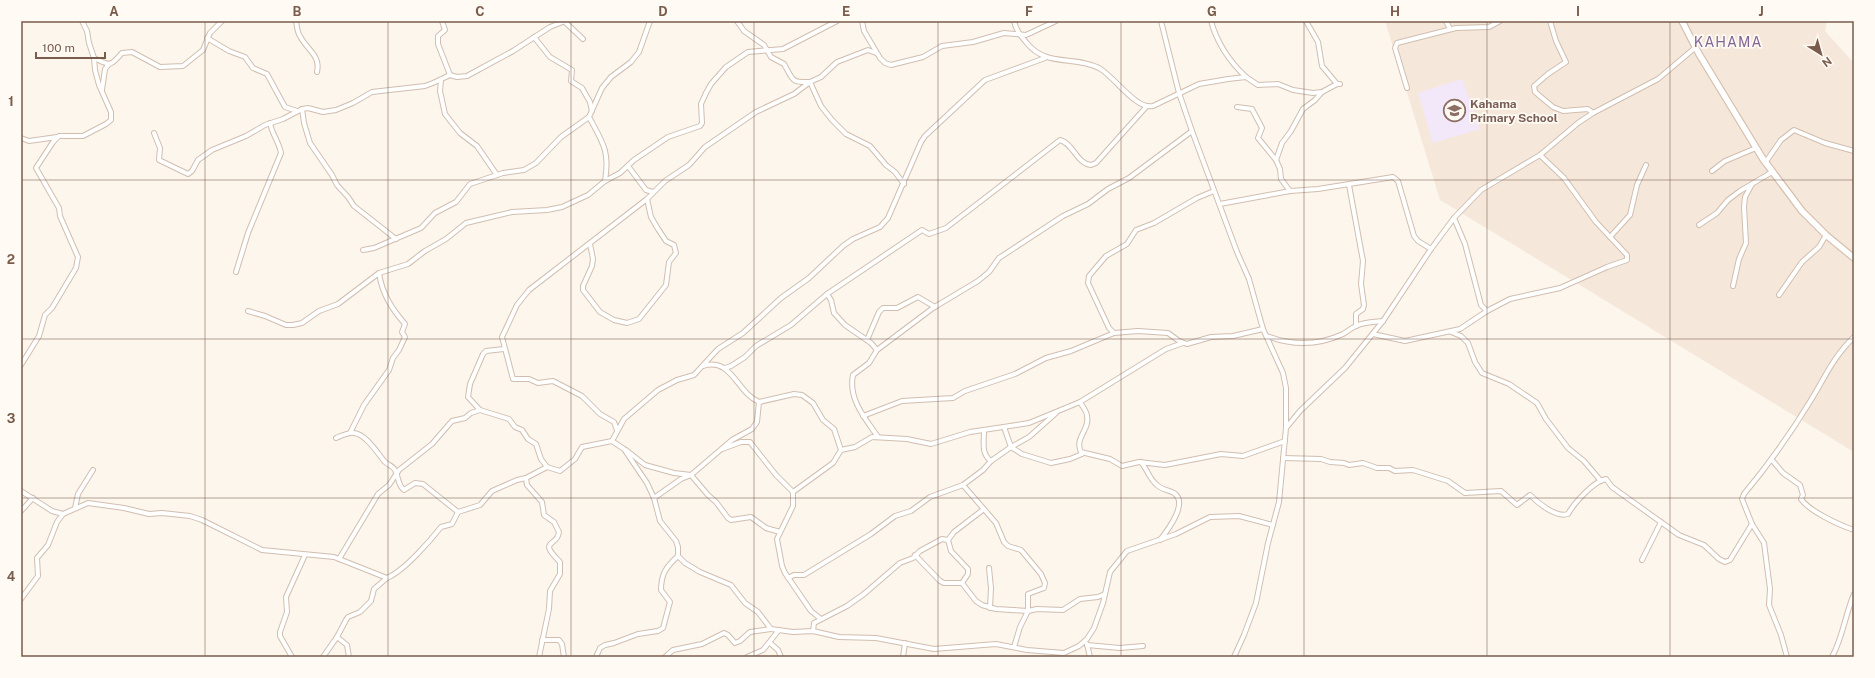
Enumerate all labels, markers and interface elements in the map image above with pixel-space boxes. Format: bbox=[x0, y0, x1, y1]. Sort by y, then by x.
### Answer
text: A bbox=[109, 4, 119, 19]
text: B bbox=[293, 4, 302, 19]
text: C bbox=[475, 4, 485, 19]
text: D bbox=[658, 4, 668, 19]
text: E bbox=[842, 4, 850, 19]
text: F bbox=[1025, 4, 1033, 19]
text: G bbox=[1207, 4, 1217, 19]
text: H bbox=[1390, 4, 1400, 19]
text: I bbox=[1576, 4, 1580, 19]
text: J bbox=[1758, 4, 1764, 19]
scale bar bbox=[36, 34, 105, 60]
district label: KAHAMA bbox=[1694, 34, 1762, 50]
north arrow bbox=[1801, 34, 1841, 74]
text: 100 m bbox=[42, 41, 75, 55]
text: N bbox=[1820, 55, 1834, 69]
text: 1 bbox=[8, 94, 14, 109]
place label: Kahama Primary School bbox=[1470, 97, 1558, 125]
school or university icon: Kahama Primary School bbox=[1441, 98, 1467, 124]
text: 2 bbox=[7, 252, 15, 267]
text: 3 bbox=[7, 411, 16, 426]
text: 4 bbox=[7, 569, 16, 584]

